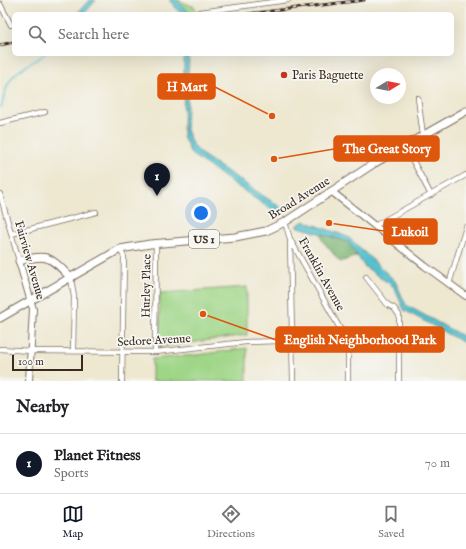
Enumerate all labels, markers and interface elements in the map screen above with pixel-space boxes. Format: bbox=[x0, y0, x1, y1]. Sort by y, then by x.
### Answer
search box bbox=[12, 12, 454, 56]
icon: search bbox=[26, 23, 48, 45]
text: Search here bbox=[58, 25, 129, 44]
place label: Paris Baguette bbox=[292, 68, 364, 83]
north arrow bbox=[370, 68, 406, 104]
marker: Paris Baguette bbox=[279, 70, 289, 80]
callout: H Mart bbox=[158, 74, 215, 99]
text: H Mart bbox=[166, 79, 208, 96]
callout: The Great Story bbox=[334, 136, 439, 161]
text: The Great Story bbox=[342, 141, 432, 158]
pin: 1 bbox=[144, 163, 170, 196]
street label: Broad Avenue bbox=[266, 173, 333, 223]
your location bbox=[191, 203, 211, 223]
street label: Fairview Avenue bbox=[11, 219, 48, 302]
callout: Lukoil bbox=[384, 219, 437, 244]
text: Lukoil bbox=[391, 224, 429, 241]
road number: US 1 bbox=[189, 230, 219, 248]
street label: Franklin Avenue bbox=[295, 235, 348, 314]
street label: Hurley Place bbox=[138, 253, 155, 318]
callout: English Neighborhood Park bbox=[276, 327, 444, 352]
street label: Sedore Avenue bbox=[117, 331, 192, 350]
text: English Neighborhood Park bbox=[284, 332, 437, 349]
scale bar bbox=[12, 353, 83, 372]
text: 100 m bbox=[18, 355, 44, 369]
text: Nearby bbox=[16, 397, 69, 418]
text: Planet Fitness bbox=[54, 446, 141, 465]
text: 1 bbox=[27, 455, 31, 472]
text: 70 m bbox=[425, 455, 450, 472]
text: Sports bbox=[54, 465, 89, 482]
tab: Map bbox=[62, 503, 84, 541]
tab: Directions bbox=[207, 503, 255, 541]
tab: Saved bbox=[378, 503, 404, 541]

